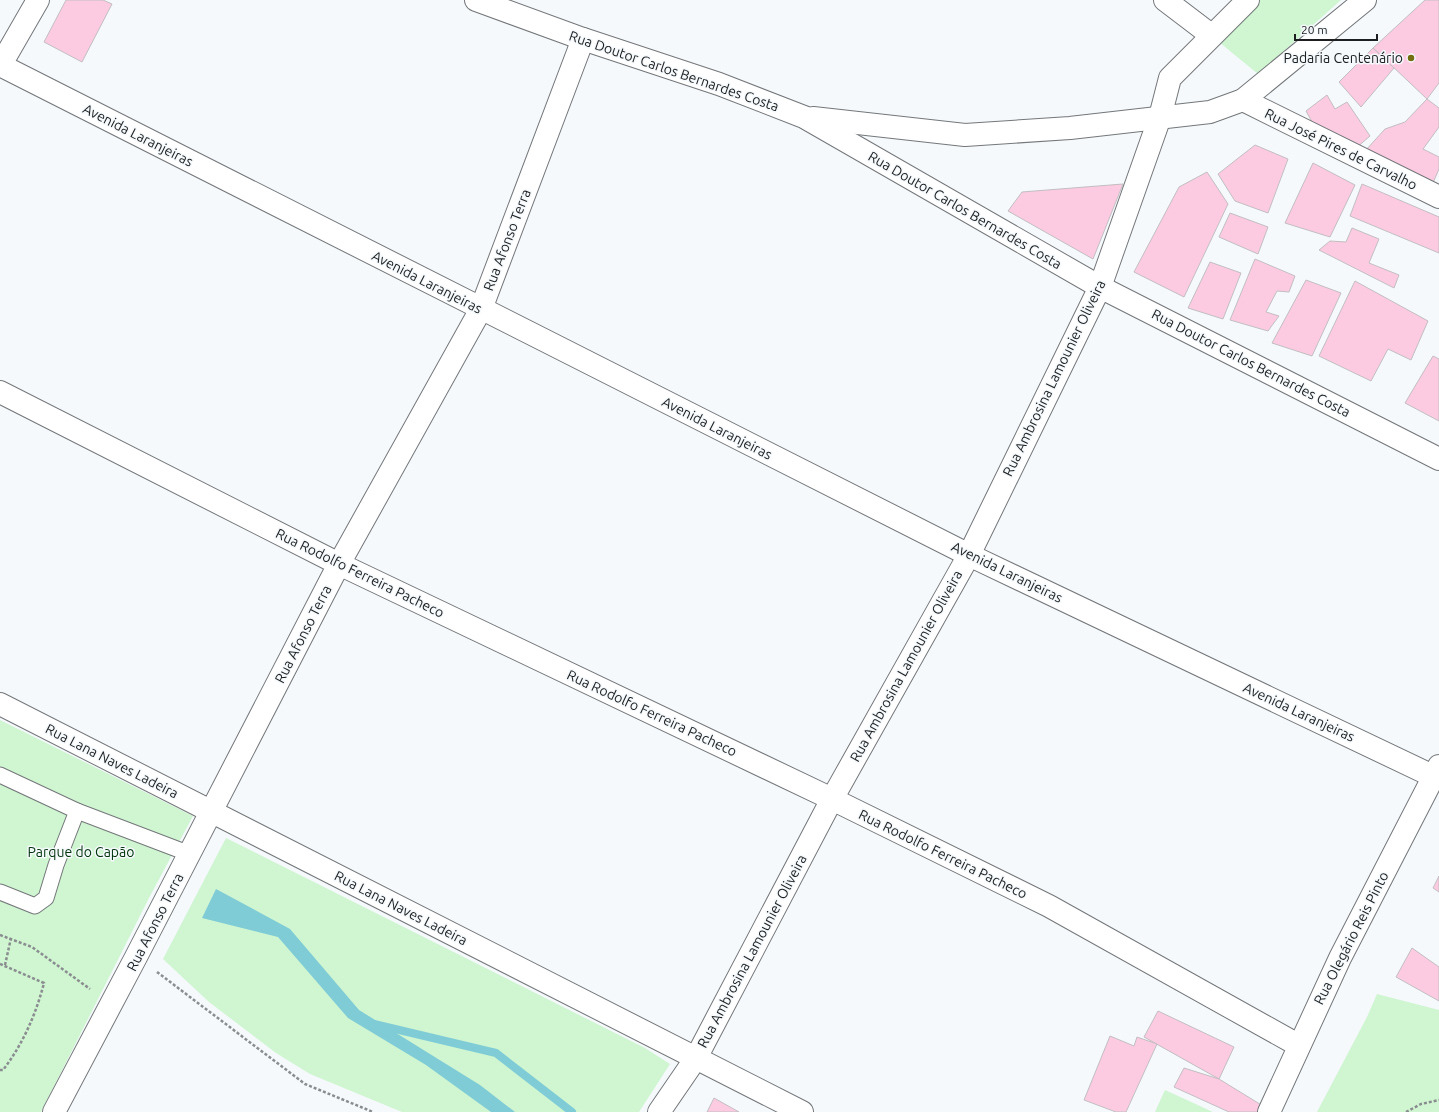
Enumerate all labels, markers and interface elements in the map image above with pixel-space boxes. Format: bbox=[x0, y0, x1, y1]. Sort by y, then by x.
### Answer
scale bar bbox=[1295, 16, 1377, 42]
text: 20 m bbox=[1301, 23, 1328, 36]
street label: Rua Doutor Carlos Bernardes Costa bbox=[567, 28, 781, 114]
place label: Padaria Centenário bbox=[1283, 50, 1403, 66]
marker: Padaria Centenário bbox=[1406, 53, 1416, 63]
street label: Avenida Laranjeiras bbox=[80, 100, 196, 170]
street label: Rua José Pires de Carvalho bbox=[1262, 105, 1420, 193]
street label: Rua Doutor Carlos Bernardes Costa bbox=[865, 148, 1065, 272]
street label: Rua Afonso Terra bbox=[480, 187, 534, 293]
street label: Avenida Laranjeiras bbox=[369, 247, 485, 317]
street label: Rua Ambrosina Lamounier Oliveira bbox=[999, 277, 1109, 479]
street label: Rua Doutor Carlos Bernardes Costa bbox=[1149, 306, 1353, 420]
street label: Avenida Laranjeiras bbox=[659, 393, 775, 463]
street label: Rua Rodolfo Ferreira Pacheco bbox=[273, 525, 447, 621]
street label: Avenida Laranjeiras bbox=[949, 538, 1065, 606]
street label: Rua Ambrosina Lamounier Oliveira bbox=[847, 567, 965, 765]
street label: Rua Afonso Terra bbox=[271, 582, 335, 686]
street label: Rua Rodolfo Ferreira Pacheco bbox=[565, 667, 739, 759]
street label: Avenida Laranjeiras bbox=[1241, 679, 1357, 745]
street label: Rua Lana Naves Ladeira bbox=[43, 721, 181, 801]
street label: Rua Rodolfo Ferreira Pacheco bbox=[856, 806, 1030, 902]
park label: Parque do Capão bbox=[28, 844, 134, 860]
street label: Rua Ambrosina Lamounier Oliveira bbox=[694, 852, 810, 1050]
street label: Rua Lana Naves Ladeira bbox=[332, 868, 470, 948]
street label: Rua Olegário Reis Pinto bbox=[1310, 869, 1392, 1007]
street label: Rua Afonso Terra bbox=[123, 870, 187, 974]

